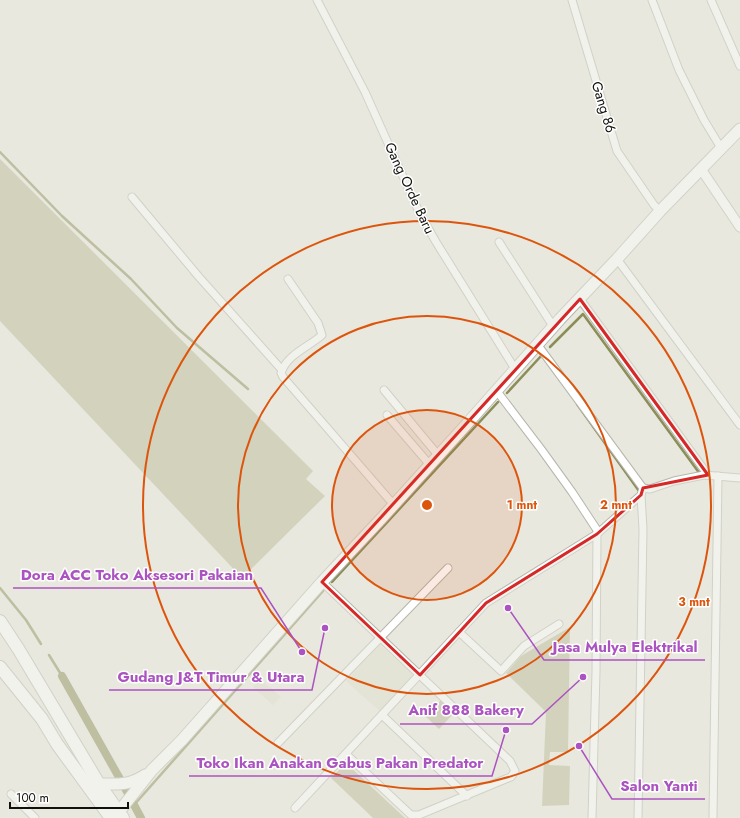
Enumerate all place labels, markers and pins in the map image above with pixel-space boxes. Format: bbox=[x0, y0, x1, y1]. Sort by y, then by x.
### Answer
centre of rings bbox=[420, 498, 434, 512]
callout: Dora ACC Toko Aksesori Pakaian bbox=[13, 561, 261, 588]
callout: Jasa Mulya Elektrikal bbox=[544, 633, 705, 660]
callout: Gudang J&T Timur & Utara bbox=[109, 663, 312, 690]
callout: Anif 888 Bakery bbox=[400, 697, 532, 724]
callout: Toko Ikan Anakan Gabus Pakan Predator bbox=[189, 749, 492, 776]
callout: Salon Yanti bbox=[612, 772, 705, 799]

